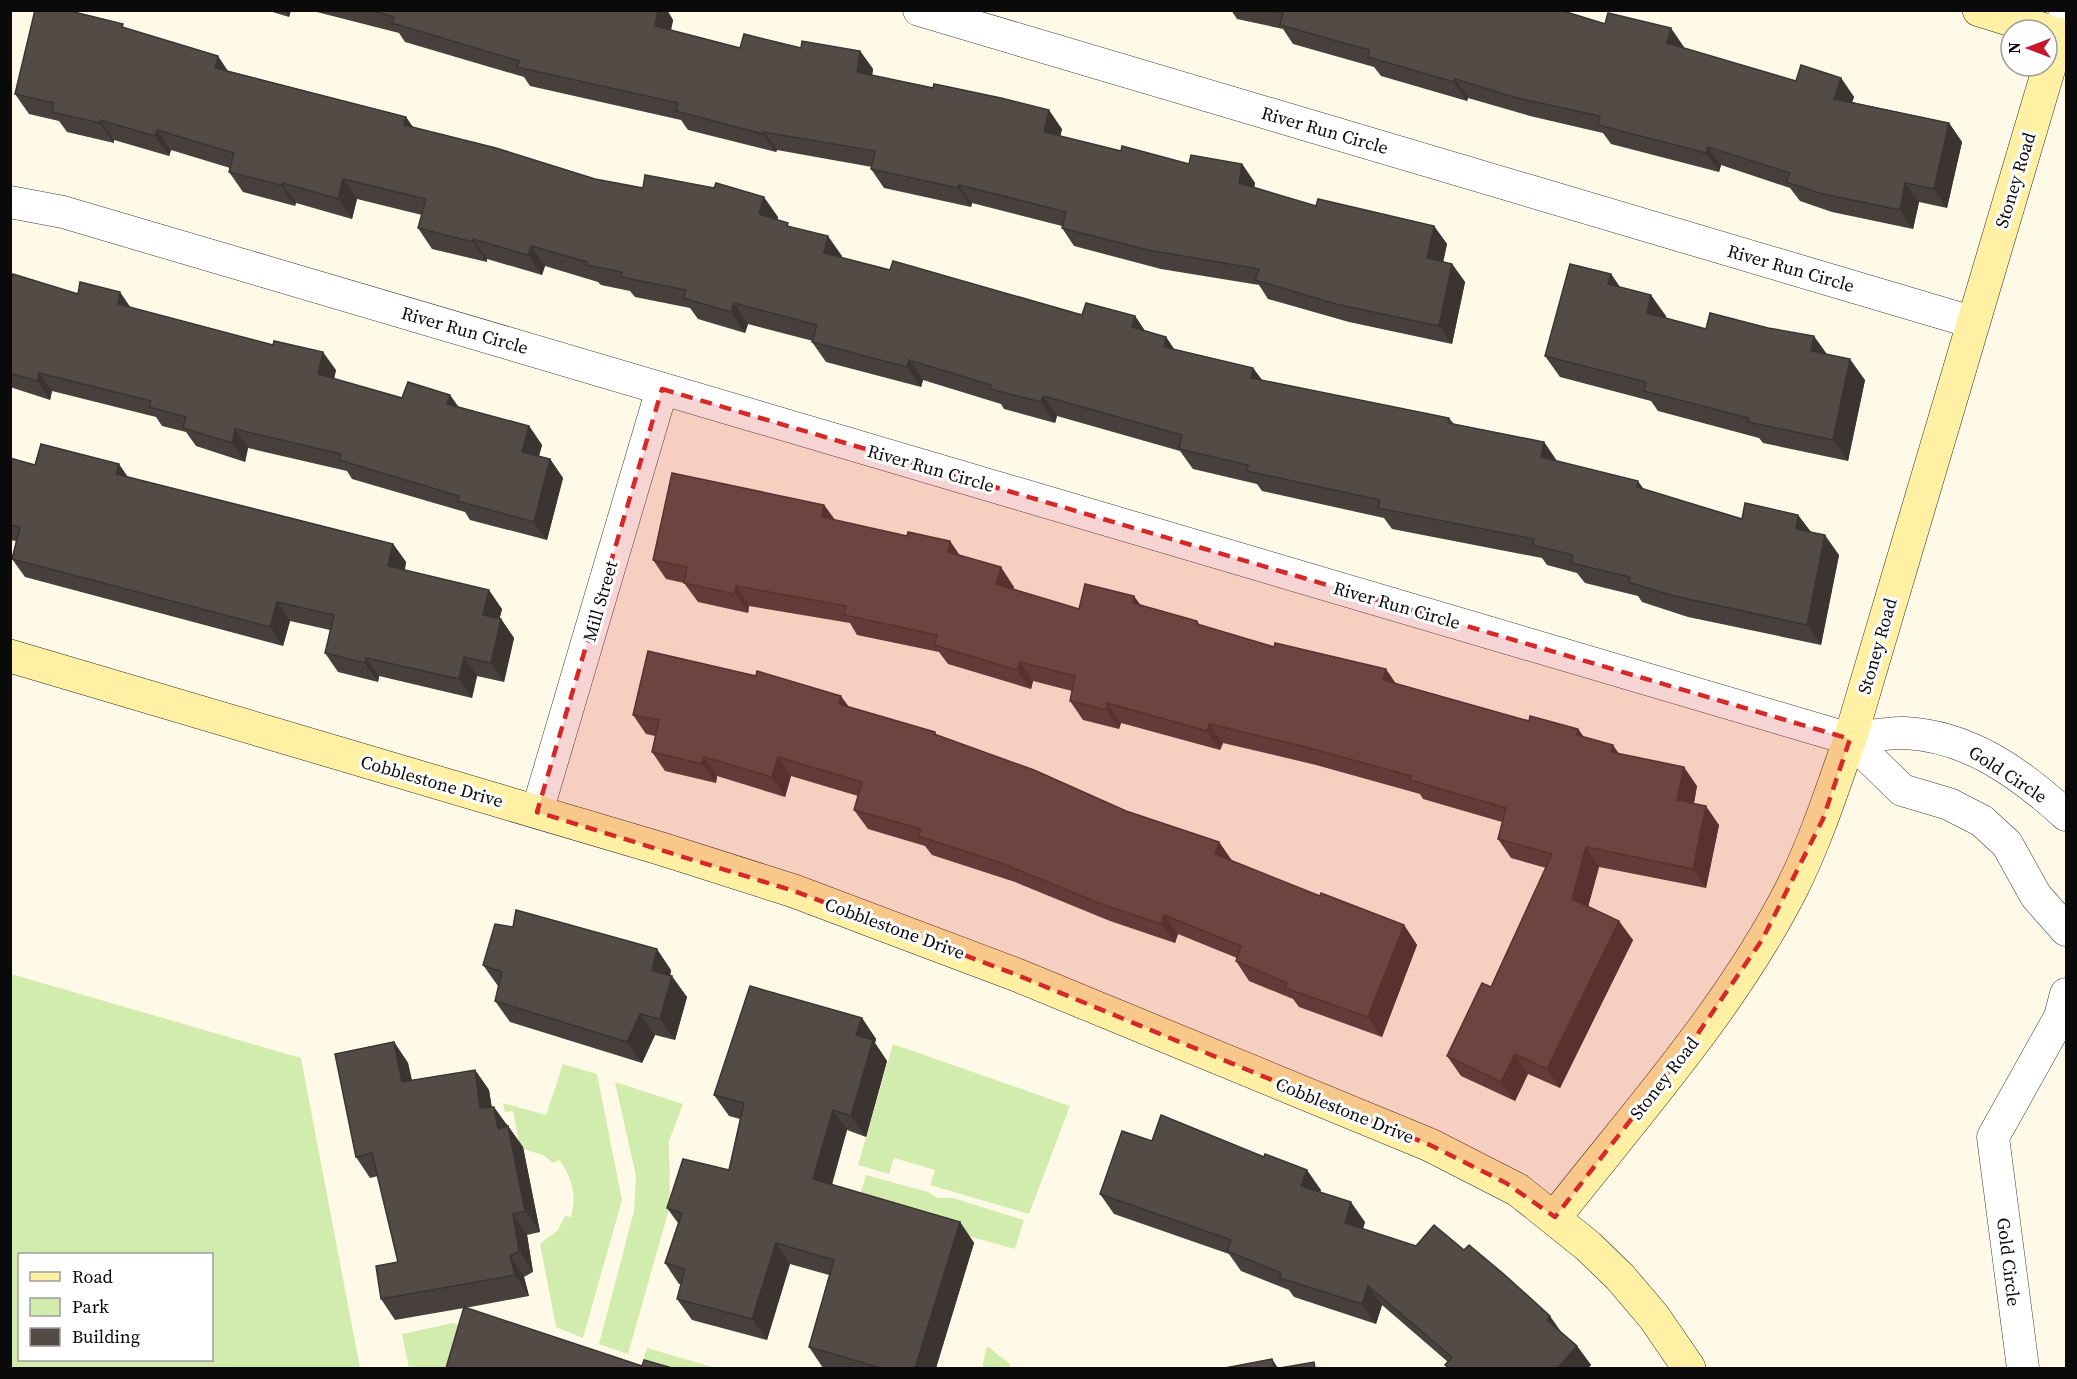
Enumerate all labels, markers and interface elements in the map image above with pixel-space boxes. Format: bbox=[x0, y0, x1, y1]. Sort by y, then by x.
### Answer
north arrow bbox=[1999, 18, 2059, 78]
text: N bbox=[2003, 42, 2025, 54]
street label: River Run Circle bbox=[1259, 100, 1391, 160]
street label: Stoney Road bbox=[1989, 129, 2041, 231]
street label: River Run Circle bbox=[1725, 238, 1857, 298]
street label: River Run Circle bbox=[399, 300, 531, 360]
street label: River Run Circle bbox=[865, 438, 997, 498]
street label: Mill Street bbox=[577, 557, 624, 644]
street label: River Run Circle bbox=[1331, 575, 1463, 635]
street label: Stoney Road bbox=[1851, 595, 1903, 697]
street label: Gold Circle bbox=[1964, 739, 2052, 809]
street label: Cobblestone Drive bbox=[358, 749, 506, 813]
street label: Cobblestone Drive bbox=[822, 891, 968, 965]
street label: Stoney Road bbox=[1624, 1031, 1704, 1125]
street label: Cobblestone Drive bbox=[1272, 1071, 1418, 1149]
street label: Gold Circle bbox=[1991, 1216, 2027, 1308]
legend bbox=[18, 1253, 213, 1361]
text: Road bbox=[72, 1264, 113, 1289]
text: Park bbox=[72, 1294, 109, 1319]
text: Building bbox=[72, 1324, 140, 1349]

